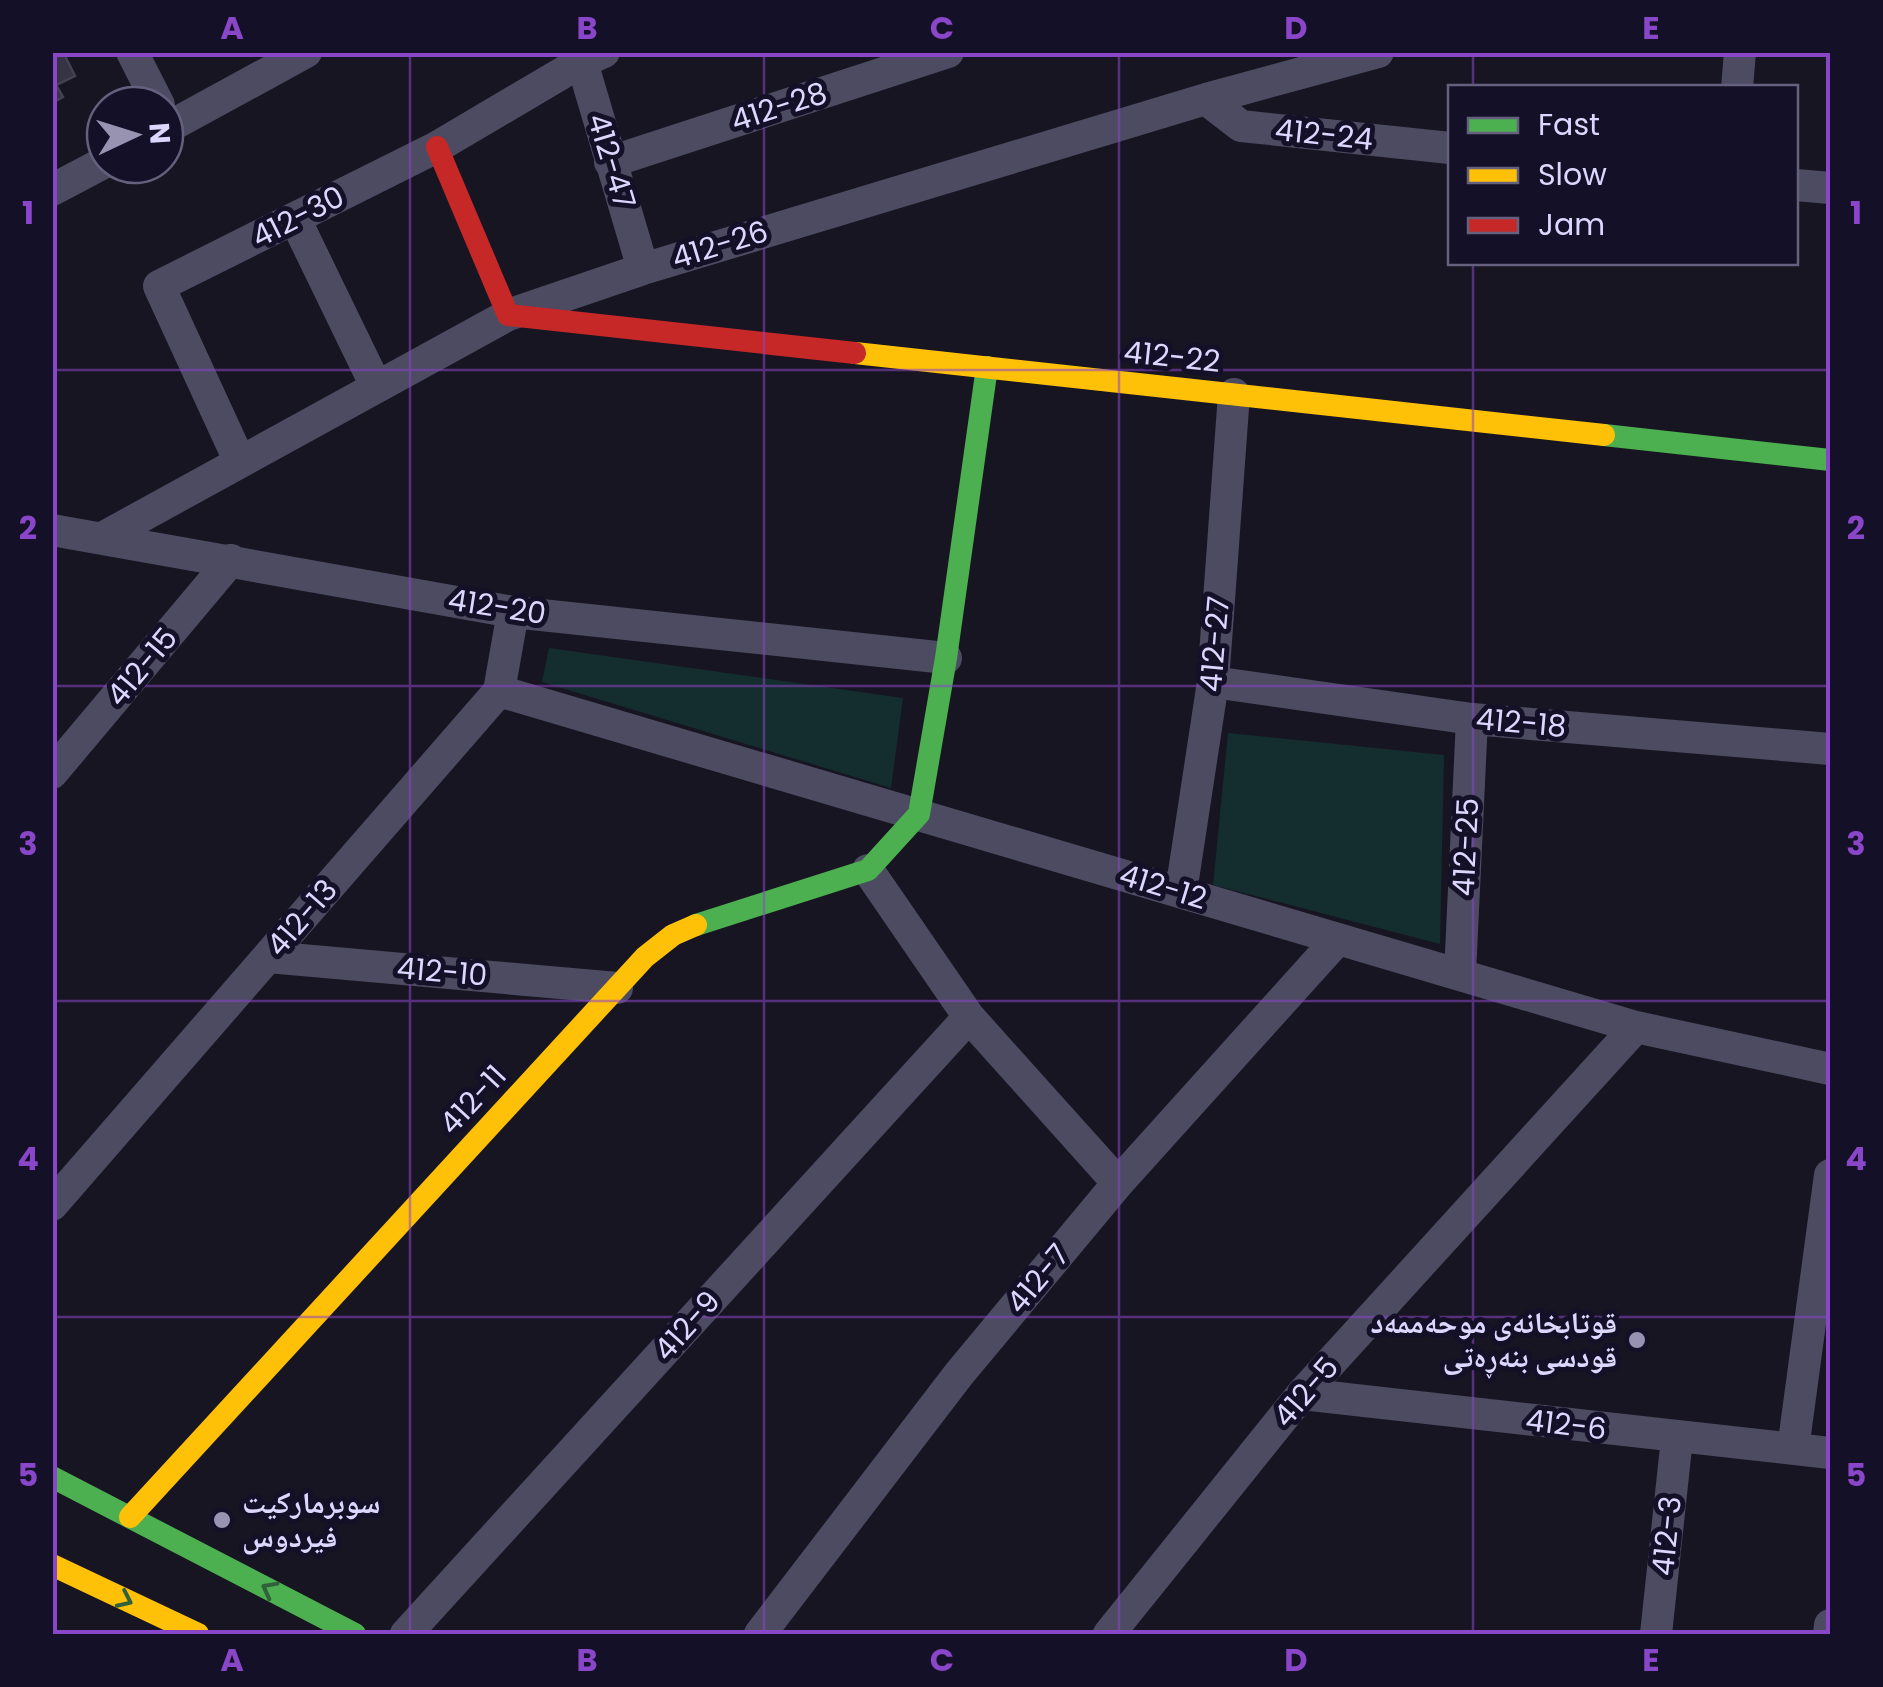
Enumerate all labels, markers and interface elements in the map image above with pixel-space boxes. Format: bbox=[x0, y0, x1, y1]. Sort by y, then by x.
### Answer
text: A bbox=[220, 5, 244, 50]
text: B bbox=[576, 5, 598, 50]
text: C bbox=[930, 5, 954, 50]
text: D bbox=[1284, 5, 1308, 50]
text: E bbox=[1642, 5, 1660, 50]
street label: 412-28 bbox=[725, 71, 832, 142]
north arrow bbox=[85, 85, 185, 185]
legend bbox=[1448, 85, 1798, 265]
text: Fast bbox=[1538, 103, 1600, 146]
street label: 412-47 bbox=[577, 108, 646, 214]
street label: 412-24 bbox=[1273, 108, 1375, 161]
text: N bbox=[139, 121, 180, 145]
text: Slow bbox=[1538, 153, 1607, 196]
street label: 412-30 bbox=[244, 175, 352, 258]
text: 1 bbox=[22, 190, 34, 235]
text: 1 bbox=[1850, 190, 1862, 235]
text: Jam bbox=[1538, 203, 1605, 246]
street label: 412-26 bbox=[666, 210, 773, 279]
street label: 412-22 bbox=[1122, 330, 1222, 383]
text: 2 bbox=[19, 505, 37, 550]
text: 2 bbox=[1847, 505, 1865, 550]
street label: 412-20 bbox=[445, 578, 549, 635]
street label: 412-27 bbox=[1189, 594, 1240, 694]
street label: 412-15 bbox=[96, 618, 187, 715]
street label: 412-18 bbox=[1474, 697, 1568, 748]
street label: 412-25 bbox=[1441, 797, 1490, 897]
text: 3 bbox=[18, 821, 38, 866]
text: 3 bbox=[1846, 821, 1866, 866]
street label: 412-12 bbox=[1114, 853, 1212, 920]
street label: 412-13 bbox=[256, 870, 347, 966]
street label: 412-10 bbox=[395, 946, 489, 997]
street label: 412-11 bbox=[429, 1055, 516, 1144]
text: 4 bbox=[17, 1136, 39, 1181]
text: 4 bbox=[1845, 1136, 1867, 1181]
street label: 412-7 bbox=[996, 1235, 1079, 1323]
street label: 412-9 bbox=[643, 1281, 730, 1370]
place label: قوتابخانەی موحەممەد قودسی بنەڕەتی bbox=[1370, 1301, 1617, 1379]
marker: قوتابخانەی موحەممەد قودسی بنەڕەتی bbox=[1626, 1329, 1648, 1351]
street label: 412-5 bbox=[1263, 1347, 1348, 1436]
street label: 412-6 bbox=[1523, 1398, 1609, 1451]
text: 5 bbox=[18, 1452, 38, 1497]
text: 5 bbox=[1846, 1452, 1866, 1497]
place label: سوبرمارکیت فیردوس bbox=[242, 1481, 380, 1558]
street label: 412-3 bbox=[1641, 1494, 1692, 1578]
marker: سوبرمارکیت فیردوس bbox=[211, 1509, 233, 1531]
one-way arrow bbox=[262, 1582, 280, 1601]
one-way arrow bbox=[115, 1587, 133, 1607]
text: A bbox=[220, 1637, 244, 1682]
text: B bbox=[576, 1637, 598, 1682]
text: C bbox=[930, 1637, 954, 1682]
text: D bbox=[1284, 1637, 1308, 1682]
text: E bbox=[1642, 1637, 1660, 1682]

